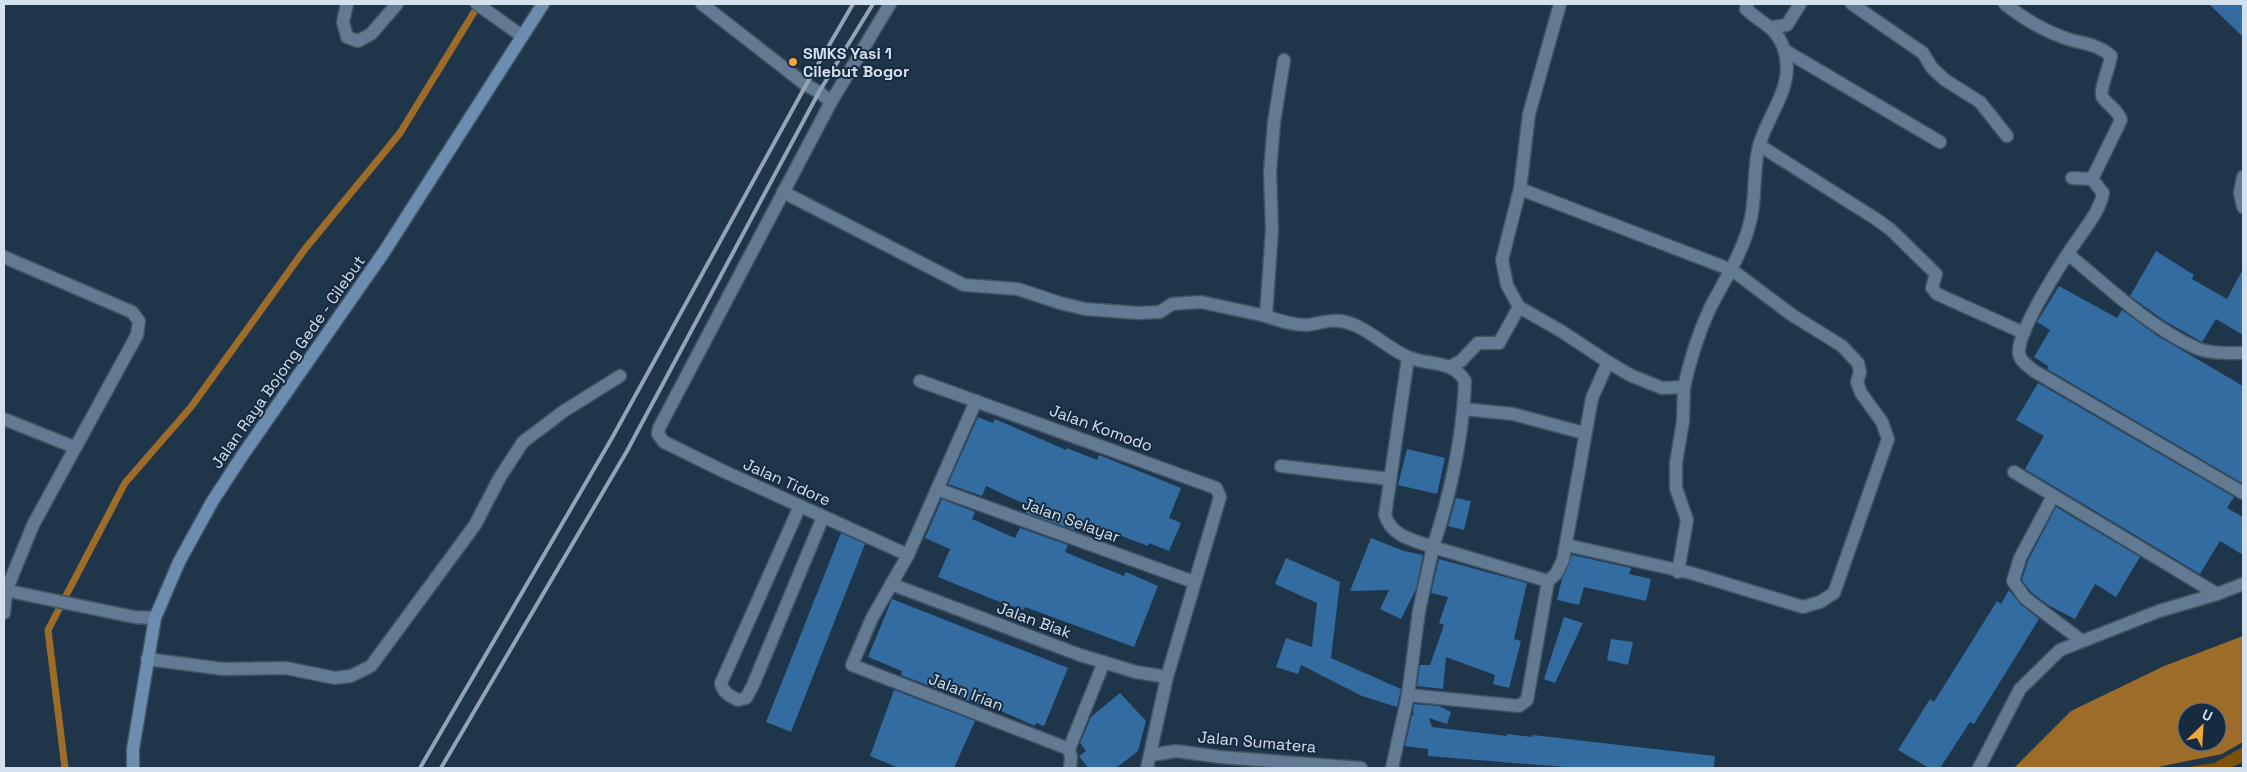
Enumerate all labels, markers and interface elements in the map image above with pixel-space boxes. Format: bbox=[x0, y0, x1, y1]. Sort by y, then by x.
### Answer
place label: SMKS Yasi 1 Cilebut Bogor bbox=[803, 43, 909, 82]
marker: SMKS Yasi 1 Cilebut Bogor bbox=[787, 56, 799, 68]
street label: Jalan Raya Bojong Gede - Cilebut bbox=[206, 251, 370, 473]
street label: Jalan Komodo bbox=[1046, 400, 1156, 456]
street label: Jalan Tidore bbox=[740, 453, 834, 511]
street label: Jalan Selayar bbox=[1019, 493, 1123, 547]
street label: Jalan Biak bbox=[994, 597, 1074, 643]
street label: Jalan Irian bbox=[926, 668, 1006, 716]
north arrow bbox=[2177, 702, 2227, 752]
text: U bbox=[2199, 705, 2216, 725]
street label: Jalan Sumatera bbox=[1197, 726, 1317, 758]

